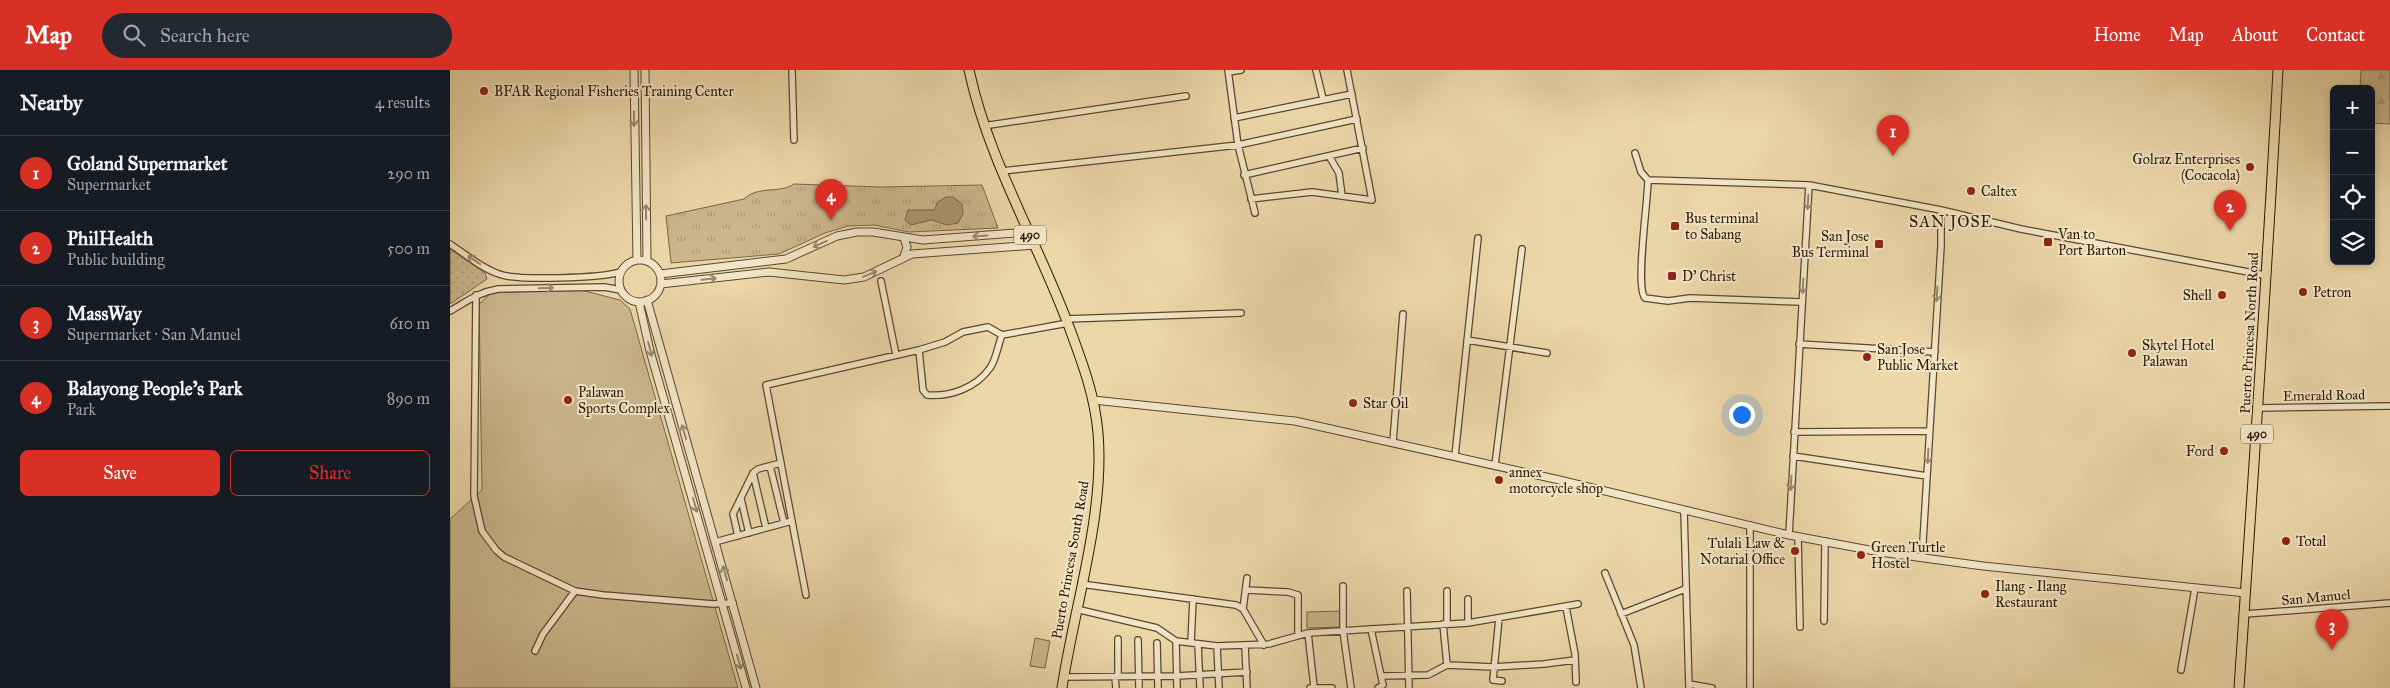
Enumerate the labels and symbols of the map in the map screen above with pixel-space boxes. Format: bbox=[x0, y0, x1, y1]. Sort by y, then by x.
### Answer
place label: BFAR Regional Fisheries Training Center bbox=[494, 83, 734, 100]
marker: BFAR Regional Fisheries Training Center bbox=[478, 85, 490, 97]
one-way arrow bbox=[630, 110, 639, 126]
pin: 1 bbox=[1877, 115, 1909, 156]
place label: Golraz Enterprises (Cocacola) bbox=[2133, 151, 2240, 185]
marker: Golraz Enterprises (Cocacola) bbox=[2244, 161, 2256, 173]
pin: 4 bbox=[815, 179, 847, 220]
place label: Caltex bbox=[1981, 183, 2018, 200]
marker: Caltex bbox=[1965, 185, 1977, 197]
pin: 2 bbox=[2214, 190, 2246, 231]
one-way arrow bbox=[1803, 194, 1812, 210]
one-way arrow bbox=[641, 204, 651, 220]
place label: Bus terminal to Sabang bbox=[1685, 210, 1759, 243]
district label: SAN JOSE bbox=[1909, 212, 1993, 232]
marker: Bus terminal to Sabang bbox=[1669, 220, 1681, 232]
road number: 490 bbox=[1014, 226, 1046, 244]
place label: Van to Port Barton bbox=[2057, 226, 2127, 259]
place label: San Jose Bus Terminal bbox=[1792, 228, 1869, 261]
one-way arrow bbox=[973, 231, 989, 240]
marker: Van to Port Barton bbox=[2042, 236, 2054, 248]
marker: San Jose Bus Terminal bbox=[1873, 238, 1885, 250]
one-way arrow bbox=[813, 239, 828, 249]
street label: Puerto Princesa North Road bbox=[2237, 252, 2262, 414]
one-way arrow bbox=[467, 255, 481, 265]
one-way arrow bbox=[862, 268, 877, 278]
place label: D' Christ bbox=[1682, 268, 1736, 285]
marker: D' Christ bbox=[1666, 270, 1678, 282]
one-way arrow bbox=[701, 274, 717, 284]
one-way arrow bbox=[1798, 278, 1808, 294]
one-way arrow bbox=[538, 283, 554, 292]
place label: Petron bbox=[2313, 284, 2352, 301]
one-way arrow bbox=[1933, 286, 1942, 302]
marker: Petron bbox=[2297, 286, 2309, 298]
place label: Shell bbox=[2183, 287, 2212, 304]
marker: Shell bbox=[2216, 289, 2228, 301]
place label: Skytel Hotel Palawan bbox=[2142, 337, 2215, 370]
one-way arrow bbox=[646, 341, 655, 357]
place label: San Jose Public Market bbox=[1877, 341, 1958, 374]
marker: Skytel Hotel Palawan bbox=[2126, 347, 2138, 359]
marker: San Jose Public Market bbox=[1861, 351, 1873, 363]
place label: Palawan Sports Complex bbox=[578, 384, 670, 417]
street label: Emerald Road bbox=[2283, 386, 2365, 405]
marker: Palawan Sports Complex bbox=[562, 394, 574, 406]
place label: Star Oil bbox=[1363, 395, 1409, 412]
marker: Star Oil bbox=[1347, 397, 1359, 409]
your location bbox=[1729, 402, 1755, 428]
road number: 490 bbox=[2241, 424, 2273, 444]
one-way arrow bbox=[679, 425, 689, 441]
place label: Ford bbox=[2186, 443, 2214, 460]
marker: Ford bbox=[2218, 445, 2230, 457]
one-way arrow bbox=[1923, 448, 1932, 464]
place label: annex motorcycle shop bbox=[1509, 464, 1603, 497]
marker: annex motorcycle shop bbox=[1493, 474, 1505, 486]
one-way arrow bbox=[1787, 475, 1796, 491]
street label: Puerto Princesa South Road bbox=[1048, 480, 1093, 641]
one-way arrow bbox=[691, 497, 700, 513]
place label: Total bbox=[2296, 533, 2326, 550]
place label: Tulali Law & Notarial Office bbox=[1700, 535, 1785, 568]
marker: Total bbox=[2280, 535, 2292, 547]
place label: Green Turtle Hostel bbox=[1871, 539, 1945, 572]
marker: Tulali Law & Notarial Office bbox=[1789, 545, 1801, 557]
marker: Green Turtle Hostel bbox=[1855, 549, 1867, 561]
one-way arrow bbox=[719, 566, 729, 582]
place label: Ilang - Ilang Restaurant bbox=[1995, 578, 2067, 611]
street label: San Manuel bbox=[2281, 586, 2352, 609]
marker: Ilang - Ilang Restaurant bbox=[1979, 588, 1991, 600]
pin: 3 bbox=[2316, 609, 2348, 650]
one-way arrow bbox=[734, 653, 744, 669]

